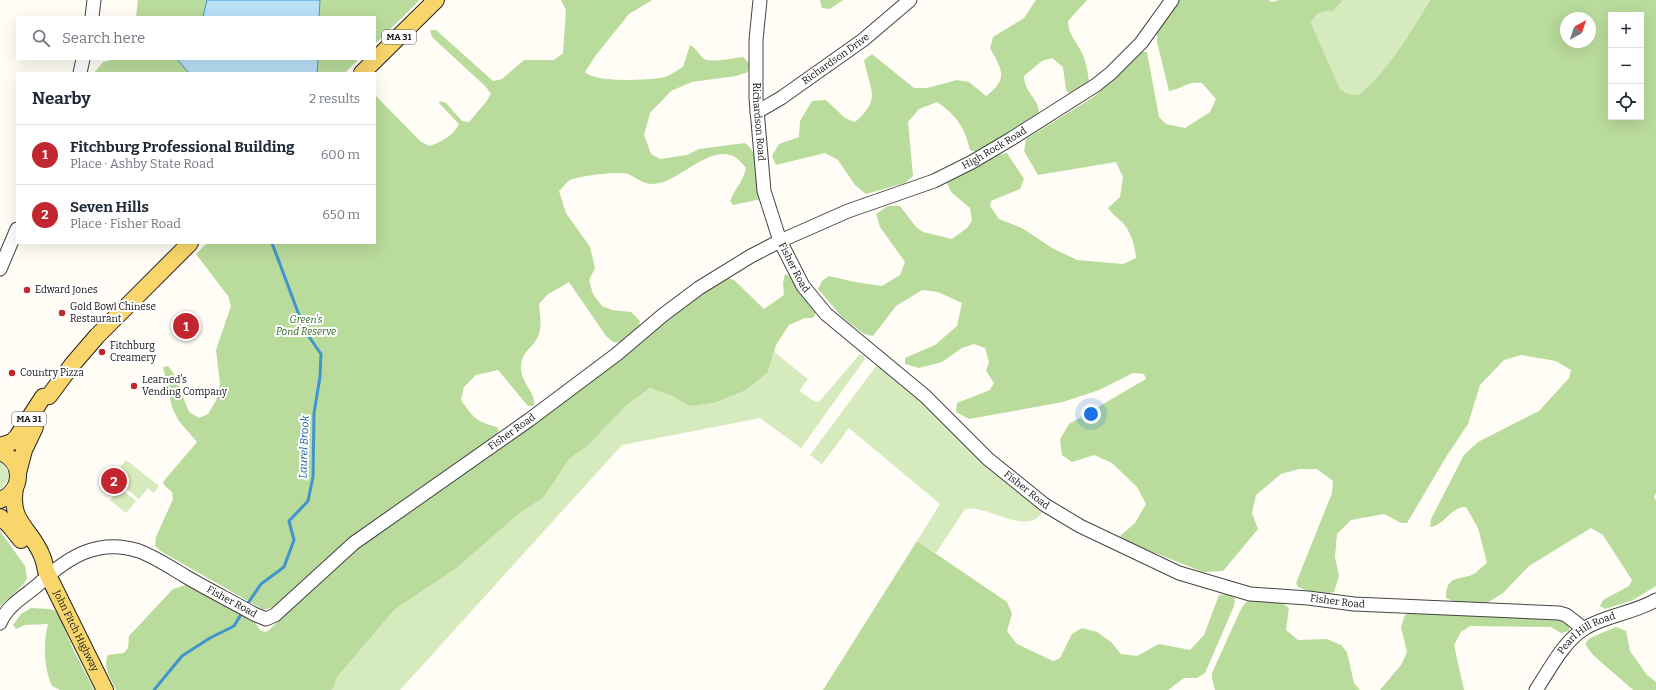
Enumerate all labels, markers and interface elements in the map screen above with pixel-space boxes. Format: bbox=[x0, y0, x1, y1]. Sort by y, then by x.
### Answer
north arrow bbox=[1560, 12, 1596, 48]
map controls bbox=[1608, 12, 1644, 120]
button: + bbox=[1608, 12, 1644, 48]
search box bbox=[16, 16, 376, 60]
icon: search bbox=[30, 27, 52, 49]
text: Search here bbox=[62, 29, 145, 47]
road number: MA 31 bbox=[382, 30, 416, 44]
street label: Richardson Drive bbox=[800, 31, 872, 87]
button: − bbox=[1608, 48, 1644, 84]
street label: Richardson Road bbox=[750, 82, 767, 161]
button: locate bbox=[1608, 84, 1644, 120]
text: Nearby bbox=[32, 88, 91, 109]
text: 2 results bbox=[309, 91, 360, 106]
street label: High Rock Road bbox=[960, 125, 1029, 172]
text: Fitchburg Professional Building bbox=[70, 138, 295, 156]
text: 1 bbox=[42, 147, 48, 162]
text: 600 m bbox=[321, 147, 360, 162]
text: Place · Ashby State Road bbox=[70, 156, 214, 171]
text: Seven Hills bbox=[70, 198, 149, 216]
text: 2 bbox=[41, 207, 49, 222]
text: 650 m bbox=[322, 207, 360, 222]
text: Place · Fisher Road bbox=[70, 216, 181, 231]
street label: Fisher Road bbox=[776, 240, 812, 295]
place label: Edward Jones bbox=[35, 284, 98, 296]
marker: Edward Jones bbox=[22, 285, 32, 295]
place label: Gold Bowl Chinese Restaurant bbox=[70, 301, 156, 325]
marker: Gold Bowl Chinese Restaurant bbox=[57, 308, 67, 318]
pin: 1 bbox=[173, 311, 199, 341]
park label: Green's Pond Reserve bbox=[276, 314, 336, 338]
place label: Fitchburg Creamery bbox=[110, 340, 157, 364]
marker: Fitchburg Creamery bbox=[97, 347, 107, 357]
place label: Country Pizza bbox=[20, 367, 84, 379]
marker: Country Pizza bbox=[7, 368, 17, 378]
place label: Learned's Vending Company bbox=[142, 374, 228, 398]
marker: Learned's Vending Company bbox=[129, 381, 139, 391]
your location bbox=[1081, 404, 1101, 424]
street label: Fisher Road bbox=[486, 411, 538, 453]
road number: MA 31 bbox=[12, 412, 46, 426]
water label: Laurel Brook bbox=[296, 414, 312, 479]
pin: 2 bbox=[101, 466, 127, 496]
street label: Fisher Road bbox=[1001, 468, 1051, 512]
street label: Fisher Road bbox=[205, 583, 259, 620]
street label: John Fitch Highway bbox=[50, 587, 101, 674]
street label: Fisher Road bbox=[1309, 592, 1365, 610]
street label: Pearl Hill Road bbox=[1555, 610, 1617, 657]

